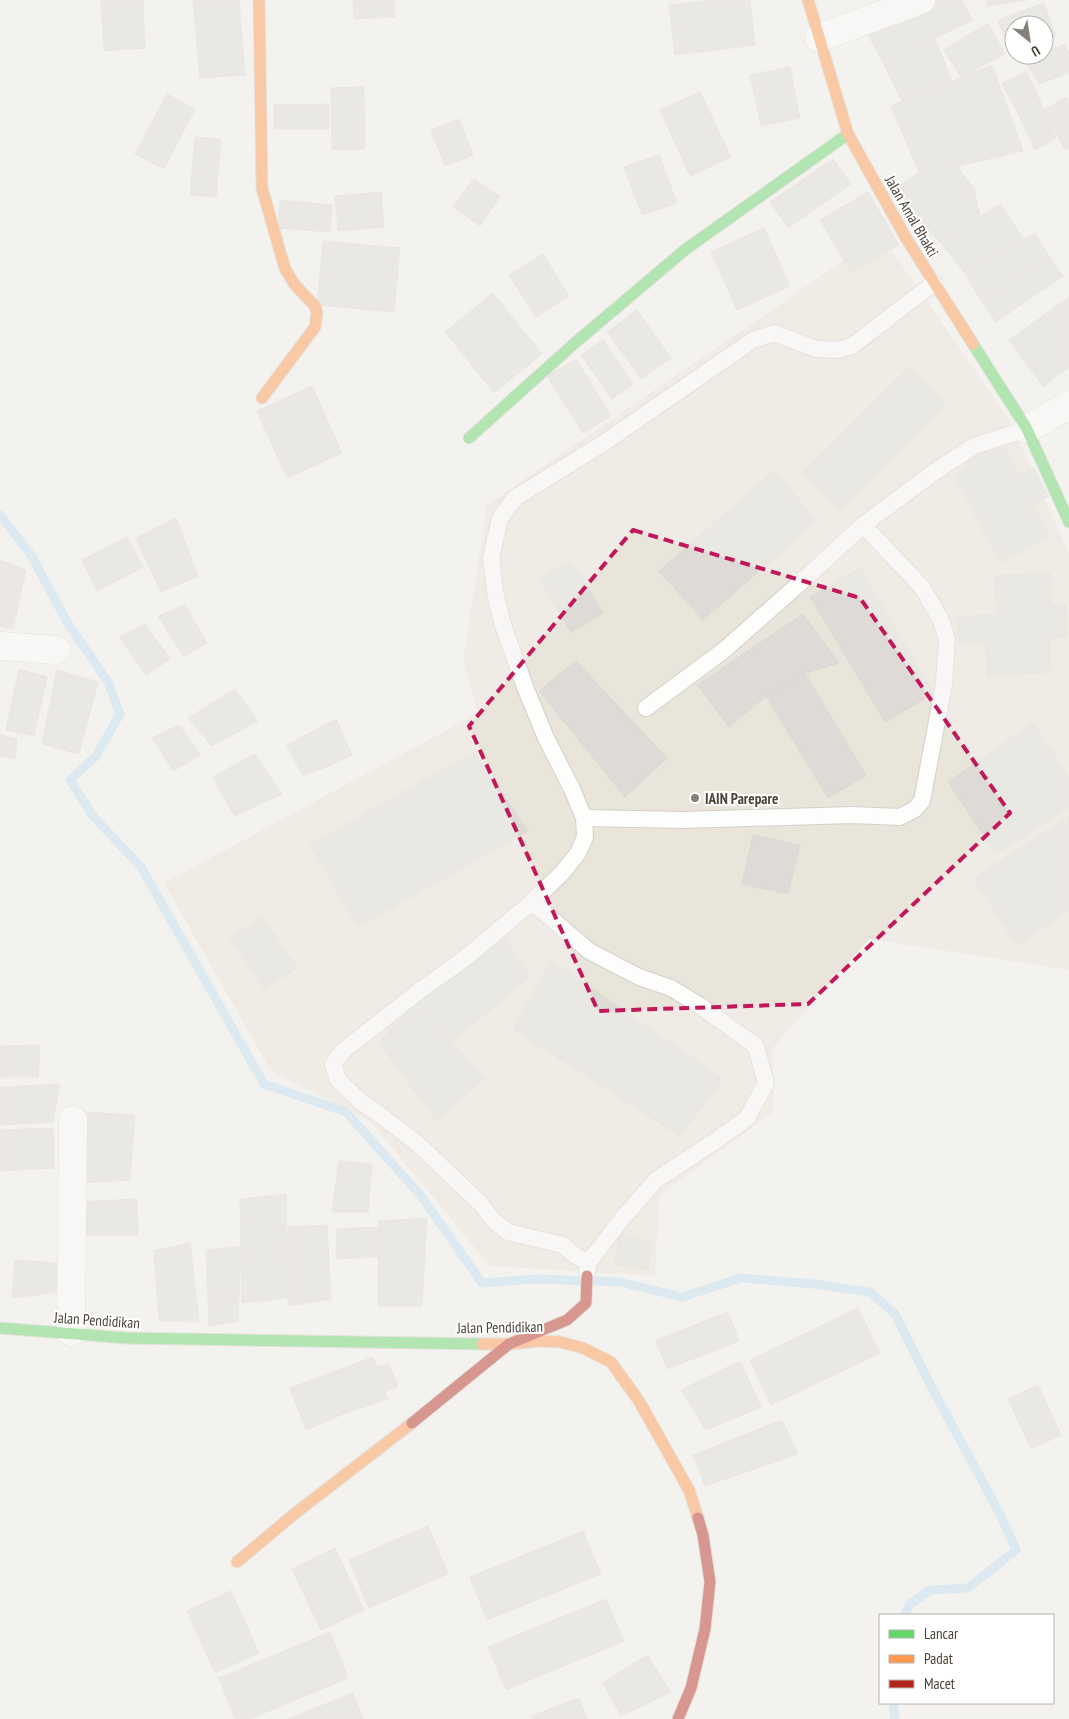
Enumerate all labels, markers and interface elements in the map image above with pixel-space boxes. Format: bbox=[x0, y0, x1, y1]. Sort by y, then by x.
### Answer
north arrow bbox=[1004, 15, 1054, 65]
text: U bbox=[1028, 42, 1043, 61]
street label: Jalan Amal Bhakti bbox=[881, 171, 943, 260]
place label: IAIN Parepare bbox=[705, 789, 778, 808]
marker: IAIN Parepare bbox=[689, 792, 701, 804]
street label: Jalan Pendidikan bbox=[52, 1307, 141, 1332]
street label: Jalan Pendidikan bbox=[456, 1317, 543, 1337]
legend bbox=[879, 1614, 1054, 1704]
text: Lancar bbox=[924, 1624, 959, 1643]
text: Padat bbox=[924, 1649, 953, 1668]
text: Macet bbox=[924, 1674, 955, 1693]

